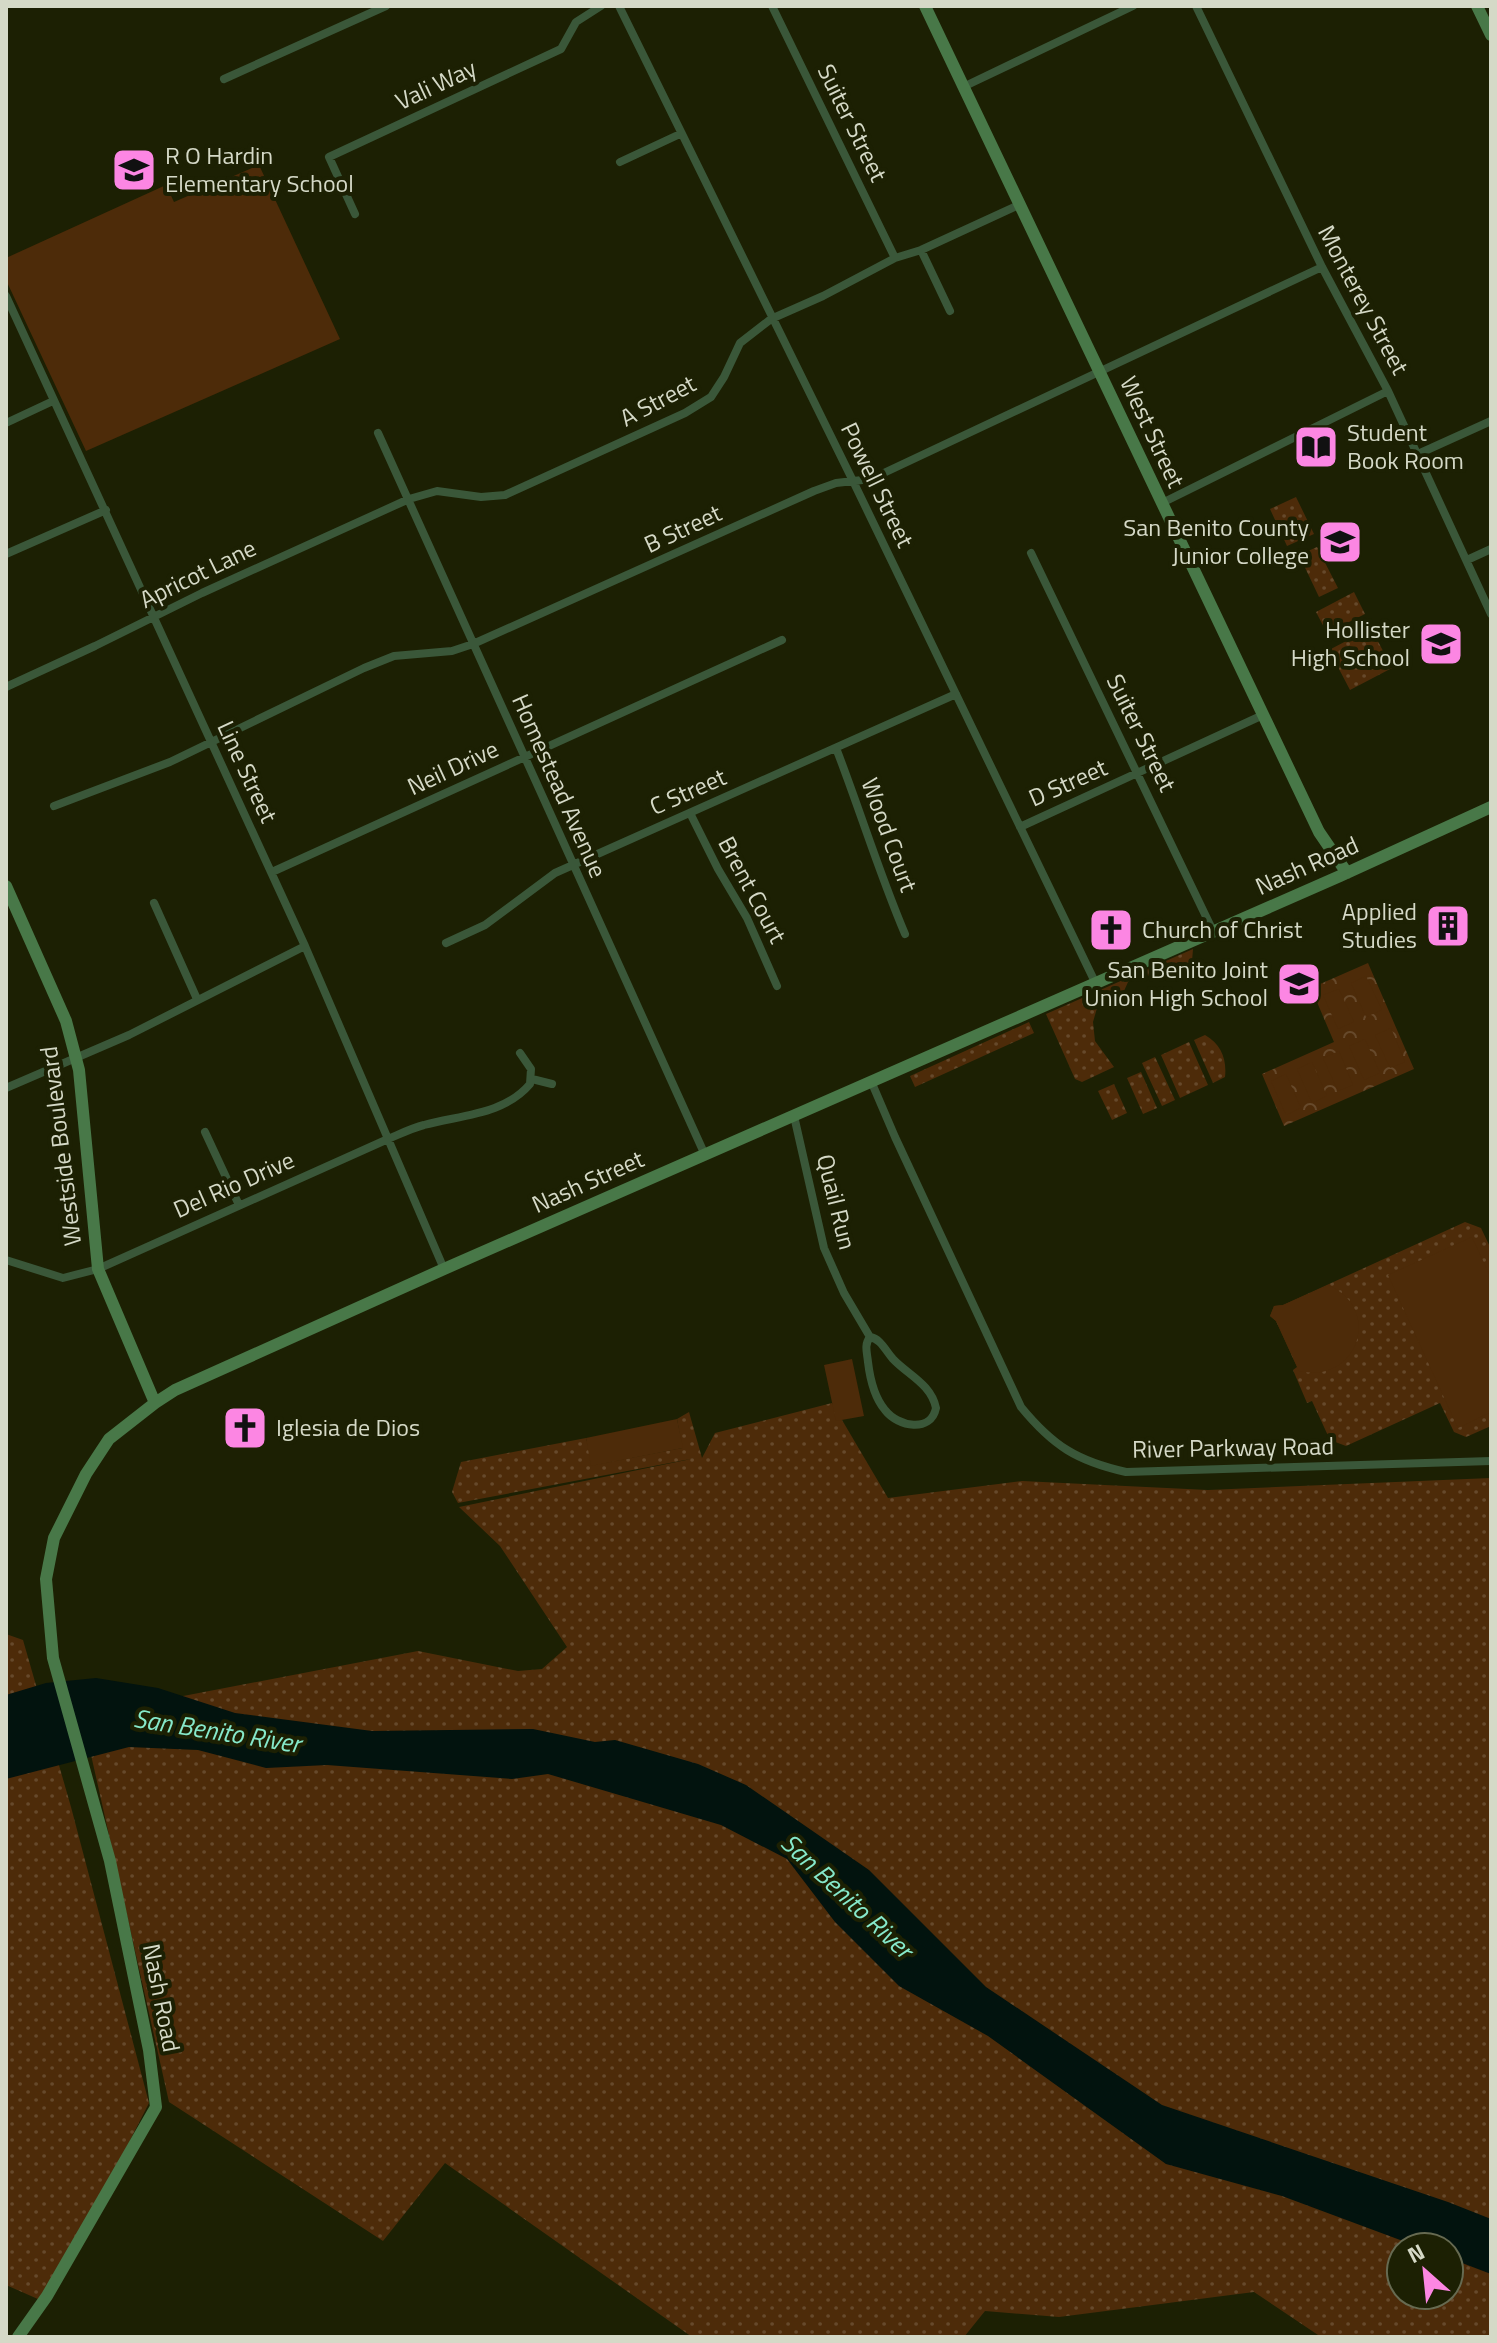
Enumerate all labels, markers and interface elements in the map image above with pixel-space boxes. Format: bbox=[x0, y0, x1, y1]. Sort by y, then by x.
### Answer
street label: Vali Way bbox=[389, 49, 482, 119]
street label: Suiter Street bbox=[809, 58, 897, 188]
place label: R O Hardin Elementary School bbox=[165, 137, 354, 201]
school or university icon: R O Hardin Elementary School bbox=[110, 146, 158, 194]
street label: Monterey Street bbox=[1309, 218, 1419, 381]
street label: A Street bbox=[613, 365, 702, 435]
street label: West Street bbox=[1111, 370, 1195, 494]
place label: Student Book Room bbox=[1347, 414, 1464, 478]
street label: Powell Street bbox=[832, 416, 924, 554]
library icon: Student Book Room bbox=[1292, 423, 1340, 471]
street label: B Street bbox=[638, 494, 728, 562]
place label: San Benito County Junior College bbox=[1123, 509, 1309, 573]
school or university icon: San Benito County Junior College bbox=[1316, 518, 1364, 566]
street label: Apricot Lane bbox=[133, 529, 262, 617]
place label: Hollister High School bbox=[1291, 611, 1410, 675]
school or university icon: Hollister High School bbox=[1417, 620, 1465, 668]
street label: Suiter Street bbox=[1098, 668, 1186, 798]
street label: Homestead Avenue bbox=[503, 688, 617, 883]
street label: Line Street bbox=[209, 715, 287, 829]
street label: Neil Drive bbox=[401, 730, 504, 804]
street label: D Street bbox=[1023, 749, 1113, 815]
street label: C Street bbox=[644, 758, 732, 824]
street label: Wood Court bbox=[853, 773, 927, 897]
street label: Nash Road bbox=[1249, 826, 1364, 904]
street label: Brent Court bbox=[710, 830, 796, 950]
place label: Applied Studies bbox=[1342, 893, 1417, 957]
building icon: Applied Studies bbox=[1424, 902, 1472, 950]
church icon: Church of Christ bbox=[1087, 906, 1135, 954]
place label: Church of Christ bbox=[1142, 911, 1303, 947]
place label: San Benito Joint Union High School bbox=[1084, 951, 1269, 1015]
school or university icon: San Benito Joint Union High School bbox=[1275, 960, 1323, 1008]
street label: Westside Boulevard bbox=[30, 1044, 90, 1248]
street label: Nash Street bbox=[526, 1140, 650, 1222]
street label: Del Rio Drive bbox=[167, 1141, 300, 1227]
street label: Quail Run bbox=[808, 1150, 866, 1253]
church icon: Iglesia de Dios bbox=[221, 1404, 269, 1452]
place label: Iglesia de Dios bbox=[276, 1409, 420, 1445]
street label: River Parkway Road bbox=[1132, 1427, 1334, 1467]
water label: San Benito River bbox=[131, 1698, 306, 1763]
water label: San Benito River bbox=[772, 1824, 924, 1969]
street label: Nash Road bbox=[134, 1941, 190, 2055]
north arrow bbox=[1385, 2231, 1465, 2311]
text: N bbox=[1401, 2235, 1430, 2272]

